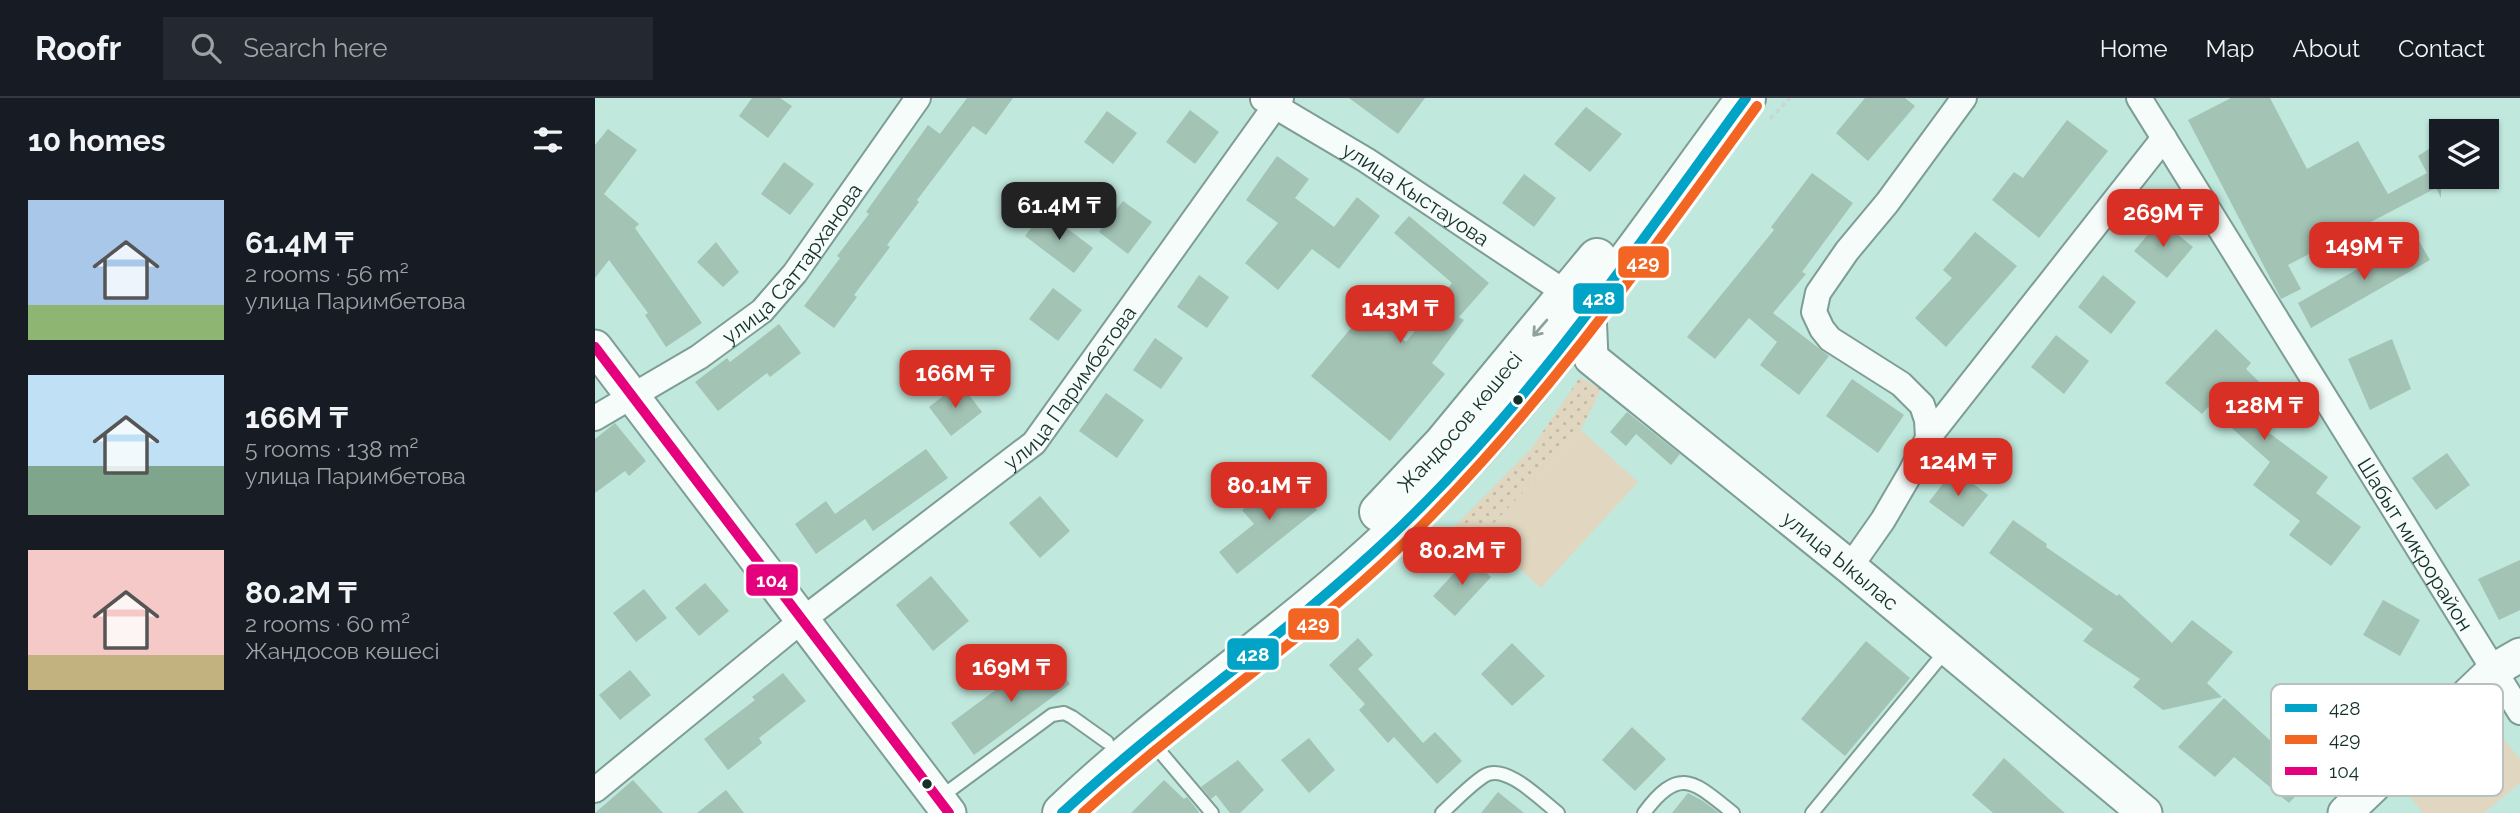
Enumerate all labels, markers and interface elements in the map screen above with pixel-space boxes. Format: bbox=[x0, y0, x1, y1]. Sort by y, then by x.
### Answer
search box bbox=[163, 17, 653, 80]
text: Roofr bbox=[35, 29, 121, 68]
icon: search bbox=[187, 29, 225, 67]
text: Search here bbox=[243, 33, 388, 63]
text: Home bbox=[2100, 34, 2168, 63]
text: Map bbox=[2206, 34, 2254, 63]
text: About bbox=[2292, 34, 2360, 63]
text: Contact bbox=[2398, 34, 2485, 63]
map controls bbox=[2429, 119, 2499, 189]
button: layers bbox=[2429, 119, 2499, 189]
icon: filters bbox=[529, 121, 567, 159]
text: 10 homes bbox=[28, 123, 165, 158]
street label: улица Кыстауова bbox=[1338, 136, 1494, 251]
street label: улица Саттарханова bbox=[717, 178, 867, 349]
pin: 61.4M ₸ bbox=[994, 183, 1124, 242]
pin: 269M ₸ bbox=[2106, 190, 2220, 249]
text: 61.4M ₸ bbox=[1017, 191, 1101, 218]
text: 269M ₸ bbox=[2123, 198, 2203, 225]
pin: 149M ₸ bbox=[2307, 222, 2421, 282]
text: 61.4M ₸ bbox=[245, 225, 354, 260]
icon: home bbox=[84, 228, 168, 312]
text: 149M ₸ bbox=[2325, 231, 2403, 258]
line badge: 429 bbox=[1617, 245, 1670, 279]
text: 429 bbox=[1627, 251, 1659, 273]
text: 2 rooms · 56 m² bbox=[245, 260, 409, 287]
line badge: 428 bbox=[1572, 282, 1625, 315]
pin: 143M ₸ bbox=[1343, 286, 1457, 345]
text: улица Паримбетова bbox=[245, 287, 466, 314]
text: 428 bbox=[1582, 287, 1616, 309]
text: 143M ₸ bbox=[1362, 294, 1438, 321]
street label: улица Паримбетова bbox=[998, 301, 1141, 475]
one-way arrow bbox=[1532, 319, 1548, 337]
street label: Жандосов көшесі bbox=[1392, 346, 1527, 497]
pin: 166M ₸ bbox=[898, 350, 1012, 410]
text: 166M ₸ bbox=[916, 359, 994, 386]
pin: 128M ₸ bbox=[2207, 382, 2321, 442]
text: 128M ₸ bbox=[2225, 391, 2303, 418]
unlabelled marker bbox=[1511, 393, 1525, 407]
text: 166M ₸ bbox=[245, 400, 348, 435]
icon: home bbox=[84, 403, 168, 487]
text: 5 rooms · 138 m² bbox=[245, 435, 419, 462]
pin: 124M ₸ bbox=[1901, 438, 2015, 498]
text: 124M ₸ bbox=[1919, 447, 1997, 474]
street label: Шабыт микрорайон bbox=[2353, 453, 2479, 635]
text: улица Паримбетова bbox=[245, 462, 466, 489]
pin: 80.1M ₸ bbox=[1204, 462, 1334, 522]
text: 80.1M ₸ bbox=[1227, 471, 1311, 498]
street label: улица Ыкылас bbox=[1778, 505, 1904, 615]
pin: 80.2M ₸ bbox=[1397, 528, 1527, 587]
text: 80.2M ₸ bbox=[1419, 536, 1505, 563]
line badge: 104 bbox=[745, 563, 799, 597]
text: 104 bbox=[756, 569, 788, 591]
text: 80.2M ₸ bbox=[245, 575, 357, 610]
icon: home bbox=[84, 578, 168, 662]
line badge: 429 bbox=[1287, 607, 1340, 641]
text: 2 rooms · 60 m² bbox=[245, 610, 410, 637]
text: 429 bbox=[1297, 612, 1329, 634]
text: Жандосов көшесі bbox=[245, 637, 440, 664]
line badge: 428 bbox=[1226, 637, 1280, 671]
text: 428 bbox=[1236, 643, 1270, 665]
pin: 169M ₸ bbox=[954, 644, 1068, 704]
text: 169M ₸ bbox=[972, 653, 1050, 680]
legend bbox=[2271, 684, 2503, 796]
text: 428 bbox=[2329, 697, 2361, 719]
text: 429 bbox=[2329, 728, 2360, 750]
text: 104 bbox=[2329, 760, 2359, 782]
unlabelled marker bbox=[920, 777, 934, 791]

